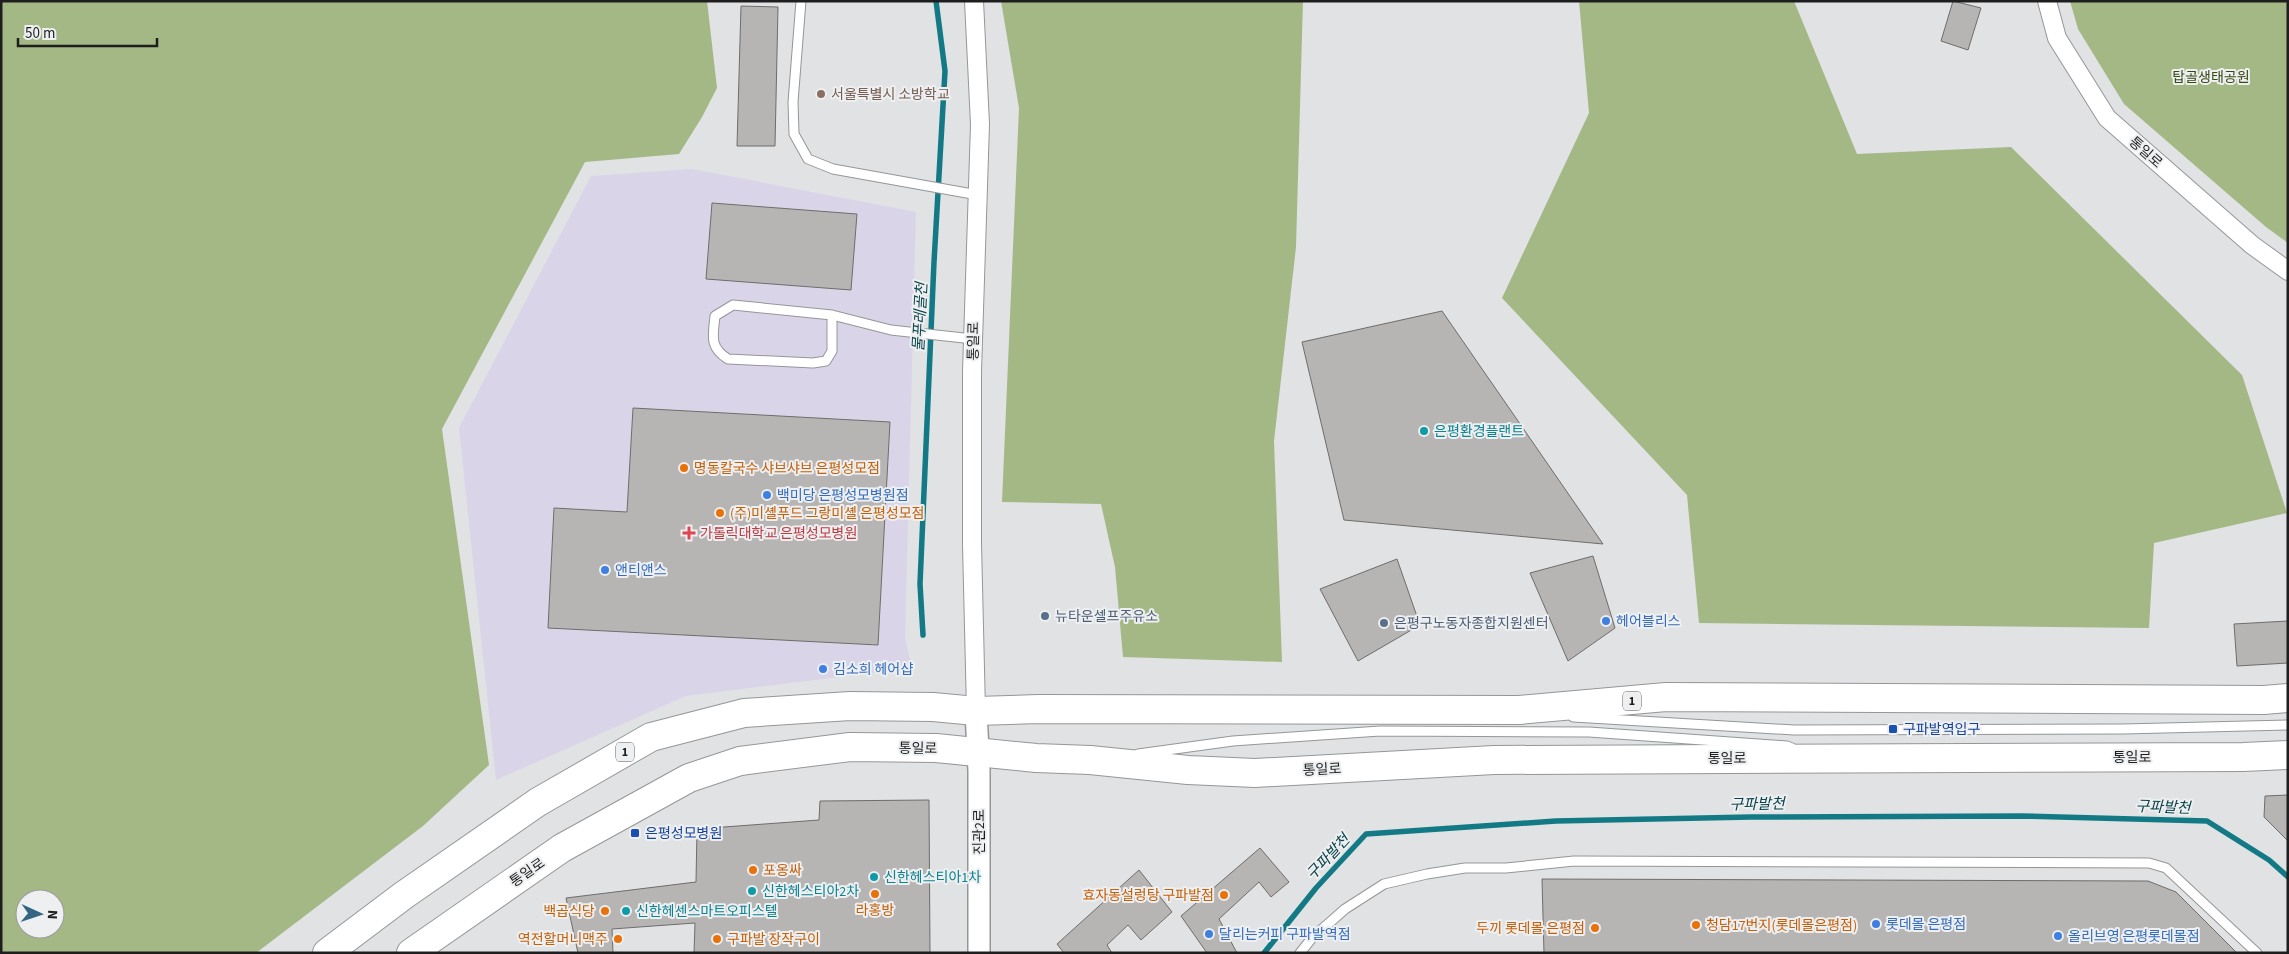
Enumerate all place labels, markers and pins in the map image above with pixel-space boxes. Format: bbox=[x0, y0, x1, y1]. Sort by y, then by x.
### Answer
place label: 서울특별시 소방학교 bbox=[831, 85, 950, 105]
marker: 서울특별시 소방학교 bbox=[815, 88, 827, 100]
place label: 은평환경플랜트 bbox=[1434, 422, 1524, 442]
marker: 은평환경플랜트 bbox=[1418, 425, 1430, 437]
place label: 명동칼국수 샤브샤브 은평성모점 bbox=[694, 459, 880, 479]
marker: 명동칼국수 샤브샤브 은평성모점 bbox=[678, 462, 690, 474]
place label: 백미당 은평성모병원점 bbox=[777, 486, 909, 506]
marker: 백미당 은평성모병원점 bbox=[761, 489, 773, 501]
place label: (주)미셸푸드 그랑미셸 은평성모점 bbox=[730, 504, 924, 524]
marker: (주)미셸푸드 그랑미셸 은평성모점 bbox=[714, 507, 726, 519]
place label: 가톨릭대학교 은평성모병원 bbox=[700, 524, 857, 544]
marker: 가톨릭대학교 은평성모병원 bbox=[682, 526, 696, 540]
place label: 앤티앤스 bbox=[615, 561, 667, 581]
marker: 앤티앤스 bbox=[599, 564, 611, 576]
place label: 뉴타운셀프주유소 bbox=[1055, 607, 1158, 627]
marker: 뉴타운셀프주유소 bbox=[1039, 610, 1051, 622]
place label: 헤어블리스 bbox=[1616, 612, 1681, 632]
place label: 은평구노동자종합지원센터 bbox=[1394, 614, 1549, 634]
marker: 헤어블리스 bbox=[1600, 615, 1612, 627]
marker: 은평구노동자종합지원센터 bbox=[1378, 617, 1390, 629]
place label: 김소희 헤어샵 bbox=[833, 660, 913, 680]
marker: 김소희 헤어샵 bbox=[817, 663, 829, 675]
place label: 구파발역입구 bbox=[1903, 720, 1980, 740]
marker: 구파발역입구 bbox=[1887, 723, 1899, 735]
place label: 은평성모병원 bbox=[645, 824, 722, 844]
marker: 은평성모병원 bbox=[629, 827, 641, 839]
place label: 포옹싸 bbox=[763, 861, 802, 881]
marker: 포옹싸 bbox=[747, 864, 759, 876]
place label: 신한헤스티아1차 bbox=[884, 868, 981, 888]
marker: 신한헤스티아1차 bbox=[868, 871, 880, 883]
place label: 신한헤스티아2차 bbox=[762, 882, 859, 902]
marker: 신한헤스티아2차 bbox=[746, 885, 758, 897]
place label: 효자동설렁탕 구파발점 bbox=[1082, 886, 1214, 906]
marker: 라홍방 bbox=[869, 888, 881, 900]
marker: 효자동설렁탕 구파발점 bbox=[1218, 889, 1230, 901]
place label: 라홍방 bbox=[856, 901, 894, 921]
place label: 백곱식당 bbox=[543, 902, 595, 922]
place label: 신한헤센스마트오피스텔 bbox=[636, 902, 778, 922]
marker: 백곱식당 bbox=[599, 905, 611, 917]
marker: 신한헤센스마트오피스텔 bbox=[620, 905, 632, 917]
place label: 롯데몰 은평점 bbox=[1886, 915, 1966, 935]
place label: 청담17번지(롯데몰은평점) bbox=[1706, 916, 1857, 936]
marker: 롯데몰 은평점 bbox=[1870, 918, 1882, 930]
place label: 두끼 롯데몰 은평점 bbox=[1476, 919, 1585, 939]
marker: 청담17번지(롯데몰은평점) bbox=[1690, 919, 1702, 931]
marker: 두끼 롯데몰 은평점 bbox=[1589, 922, 1601, 934]
place label: 달리는커피 구파발역점 bbox=[1219, 925, 1351, 945]
place label: 올리브영 은평롯데몰점 bbox=[2068, 927, 2200, 947]
marker: 달리는커피 구파발역점 bbox=[1203, 928, 1215, 940]
place label: 역전할머니맥주 bbox=[518, 930, 608, 950]
place label: 구파발 장작구이 bbox=[727, 930, 820, 950]
marker: 올리브영 은평롯데몰점 bbox=[2052, 930, 2064, 942]
marker: 역전할머니맥주 bbox=[612, 933, 624, 945]
marker: 구파발 장작구이 bbox=[711, 933, 723, 945]

